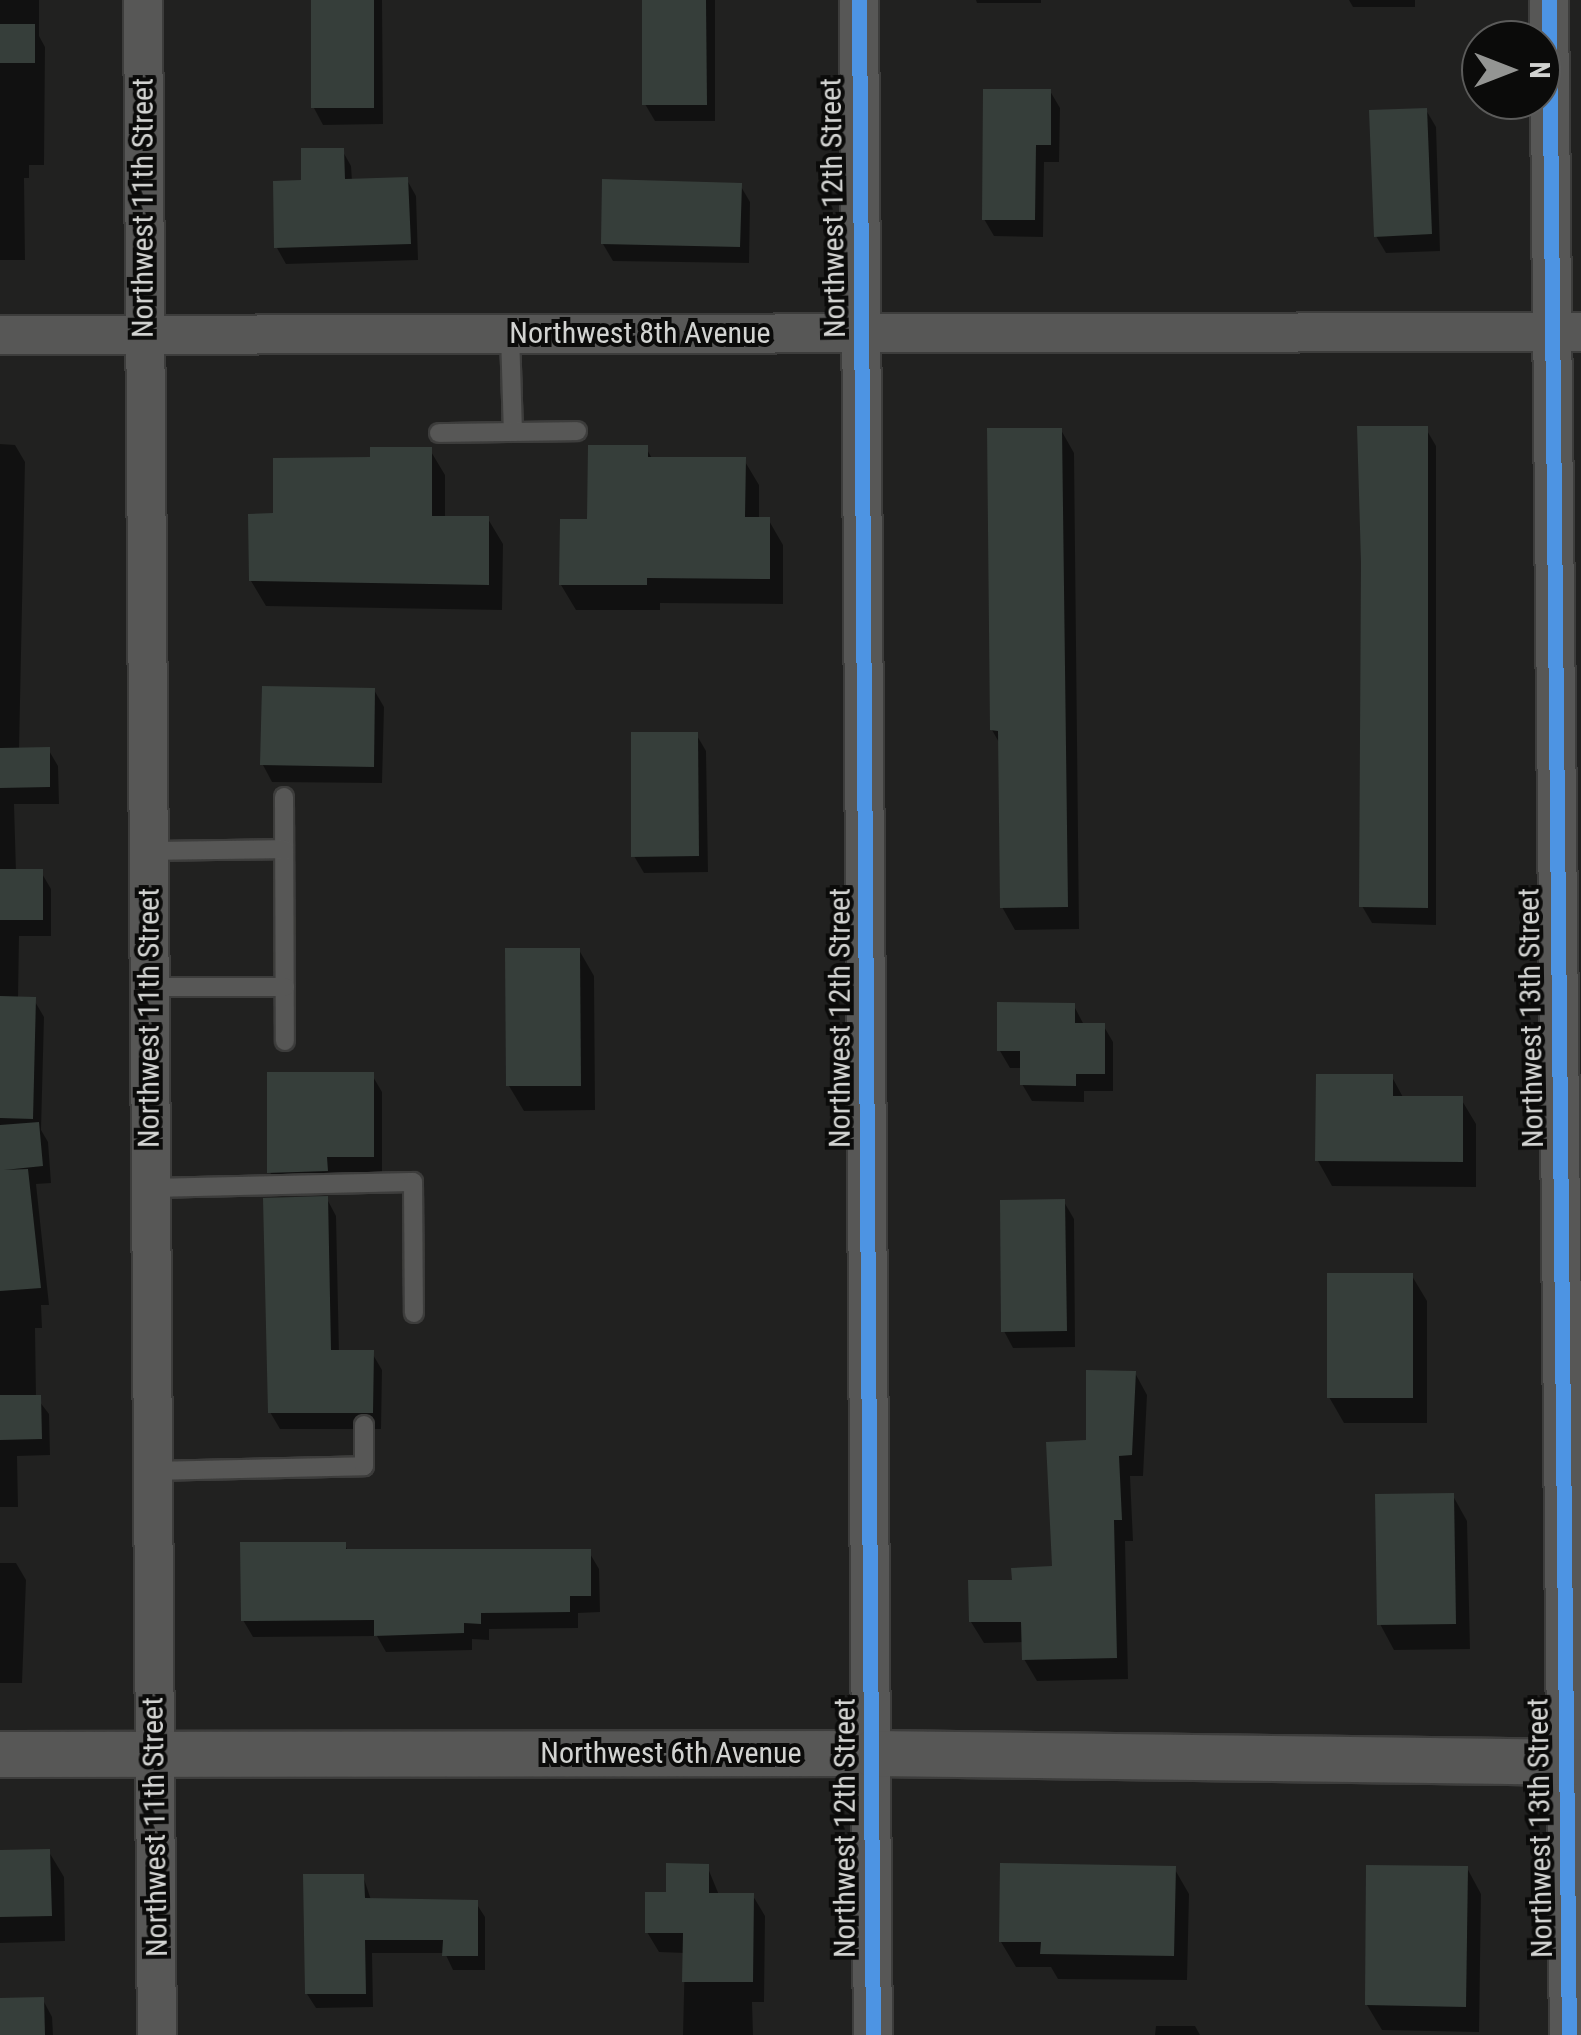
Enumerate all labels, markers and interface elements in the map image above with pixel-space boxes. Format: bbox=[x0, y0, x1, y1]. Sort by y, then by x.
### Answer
north arrow bbox=[1461, 20, 1561, 120]
text: N bbox=[1523, 61, 1556, 79]
street label: Northwest 11th Street bbox=[125, 78, 161, 338]
street label: Northwest 12th Street bbox=[813, 78, 853, 338]
street label: Northwest 8th Avenue bbox=[509, 315, 771, 351]
street label: Northwest 11th Street bbox=[131, 888, 167, 1148]
street label: Northwest 12th Street bbox=[822, 888, 858, 1148]
street label: Northwest 13th Street bbox=[1511, 888, 1551, 1148]
street label: Northwest 11th Street bbox=[135, 1697, 175, 1957]
street label: Northwest 12th Street bbox=[827, 1698, 863, 1958]
street label: Northwest 13th Street bbox=[1520, 1698, 1560, 1958]
street label: Northwest 6th Avenue bbox=[540, 1735, 802, 1771]

